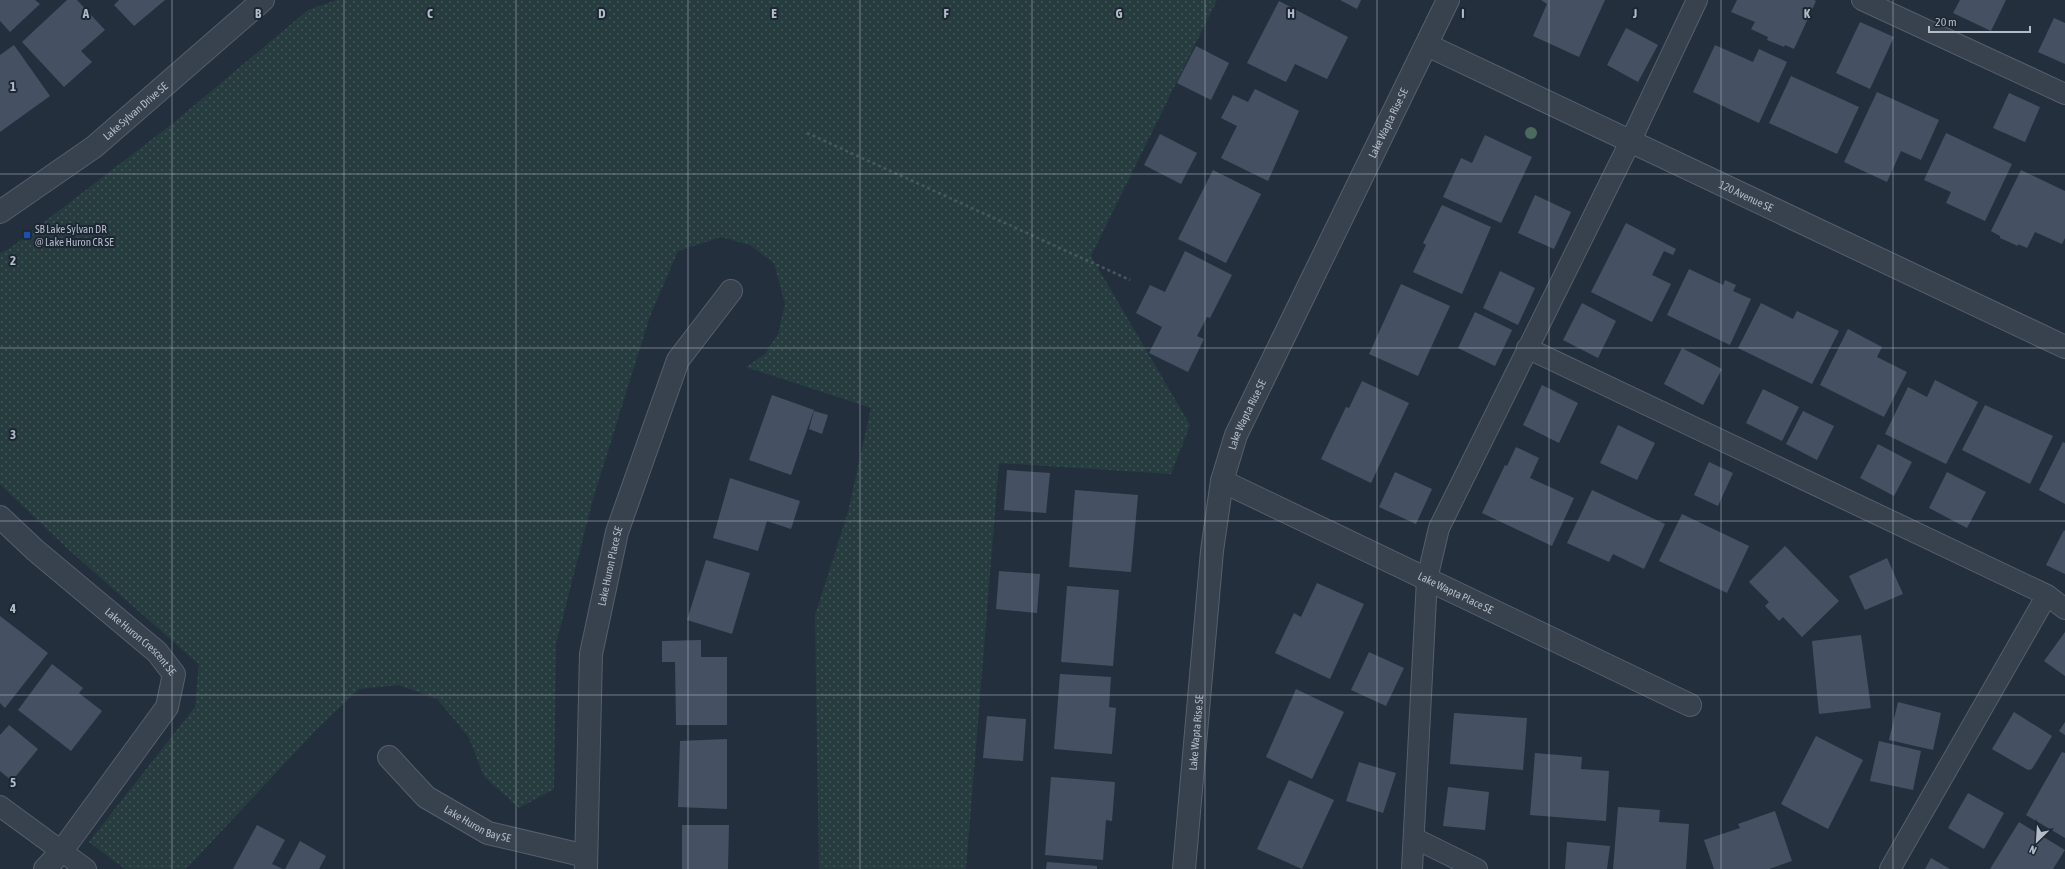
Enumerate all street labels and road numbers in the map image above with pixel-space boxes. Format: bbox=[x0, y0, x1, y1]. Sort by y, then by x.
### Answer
street label: Lake Sylvan Drive SE bbox=[101, 80, 170, 142]
street label: Lake Wapta Rise SE bbox=[1366, 86, 1410, 160]
street label: 120 Avenue SE bbox=[1717, 178, 1775, 214]
street label: Lake Wapta Rise SE bbox=[1226, 377, 1268, 451]
street label: Lake Huron Place SE bbox=[595, 524, 625, 607]
street label: Lake Wapta Place SE bbox=[1416, 570, 1495, 616]
street label: Lake Huron Crescent SE bbox=[103, 605, 179, 678]
street label: Lake Wapta Rise SE bbox=[1187, 694, 1205, 771]
street label: Lake Huron Bay SE bbox=[442, 803, 513, 844]

